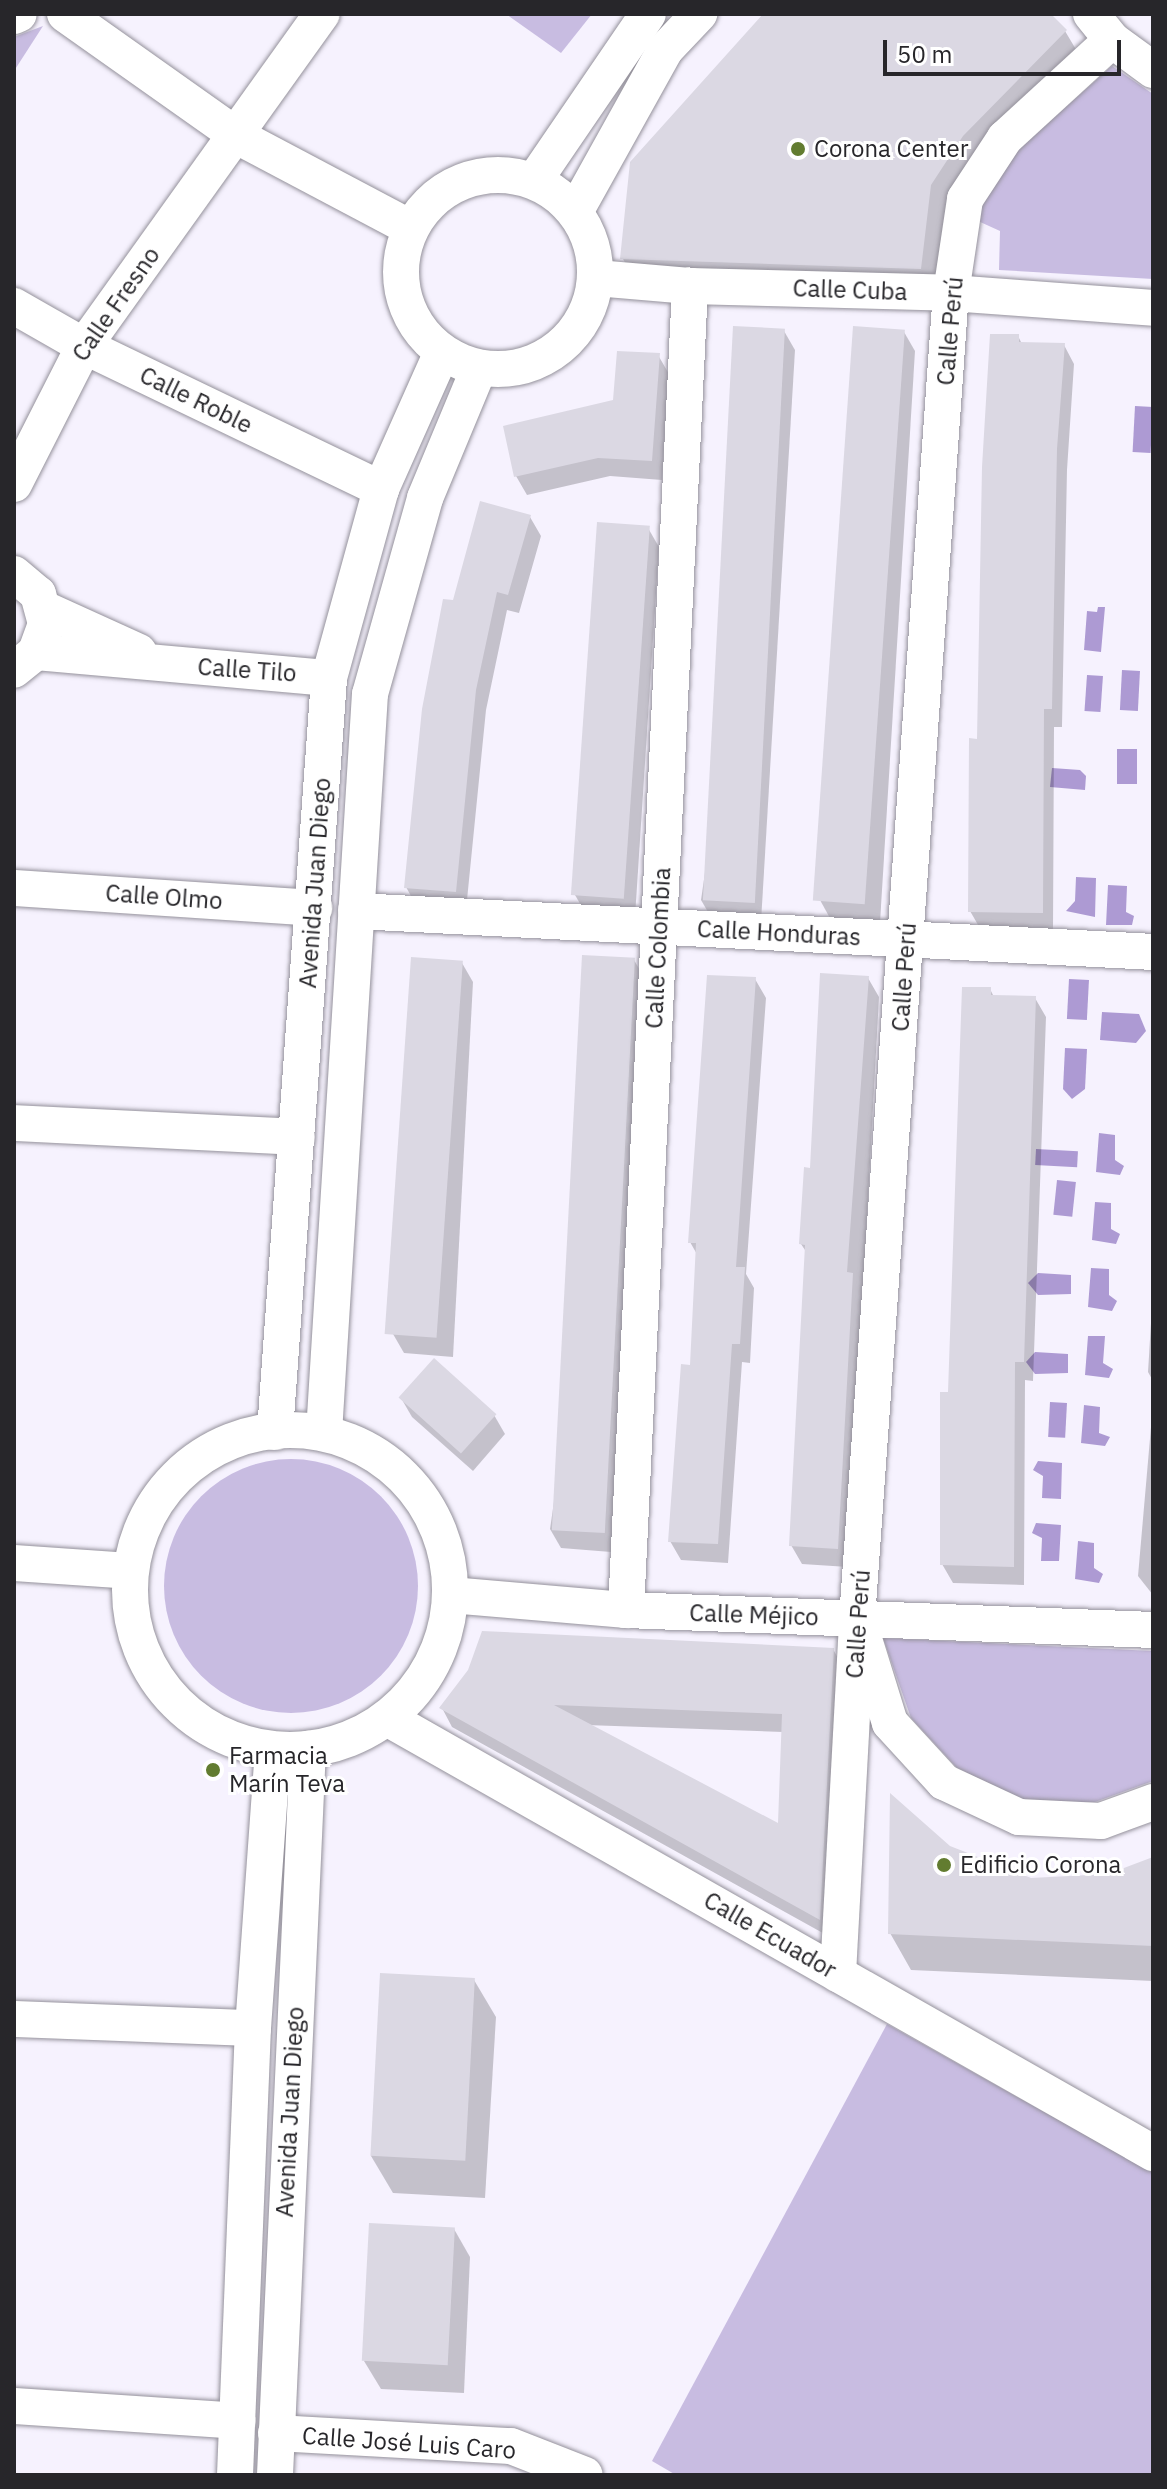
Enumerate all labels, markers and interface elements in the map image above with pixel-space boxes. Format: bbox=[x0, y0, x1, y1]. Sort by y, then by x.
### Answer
scale bar bbox=[887, 24, 1125, 74]
text: 50 m bbox=[897, 38, 952, 70]
place label: Corona Center bbox=[814, 135, 969, 163]
marker: Corona Center bbox=[789, 140, 807, 158]
street label: Calle Fresno bbox=[66, 241, 166, 367]
street label: Calle Cuba bbox=[792, 274, 908, 306]
street label: Calle Perú bbox=[931, 275, 969, 387]
street label: Calle Roble bbox=[135, 360, 257, 440]
street label: Calle Tilo bbox=[197, 652, 297, 688]
street label: Avenida Juan Diego bbox=[293, 777, 337, 989]
street label: Calle Colombia bbox=[639, 867, 677, 1029]
street label: Calle Olmo bbox=[104, 879, 224, 915]
street label: Calle Honduras bbox=[696, 914, 862, 952]
street label: Calle Perú bbox=[886, 922, 922, 1032]
street label: Calle Perú bbox=[840, 1569, 876, 1679]
street label: Calle Méjico bbox=[689, 1598, 819, 1632]
place label: Farmacia Marín Teva bbox=[229, 1742, 345, 1798]
marker: Farmacia Marín Teva bbox=[204, 1761, 222, 1779]
place label: Edificio Corona bbox=[960, 1851, 1121, 1879]
marker: Edificio Corona bbox=[935, 1856, 953, 1874]
street label: Calle Ecuador bbox=[699, 1886, 841, 1984]
street label: Avenida Juan Diego bbox=[270, 2006, 310, 2218]
street label: Calle José Luis Caro bbox=[301, 2421, 517, 2465]

